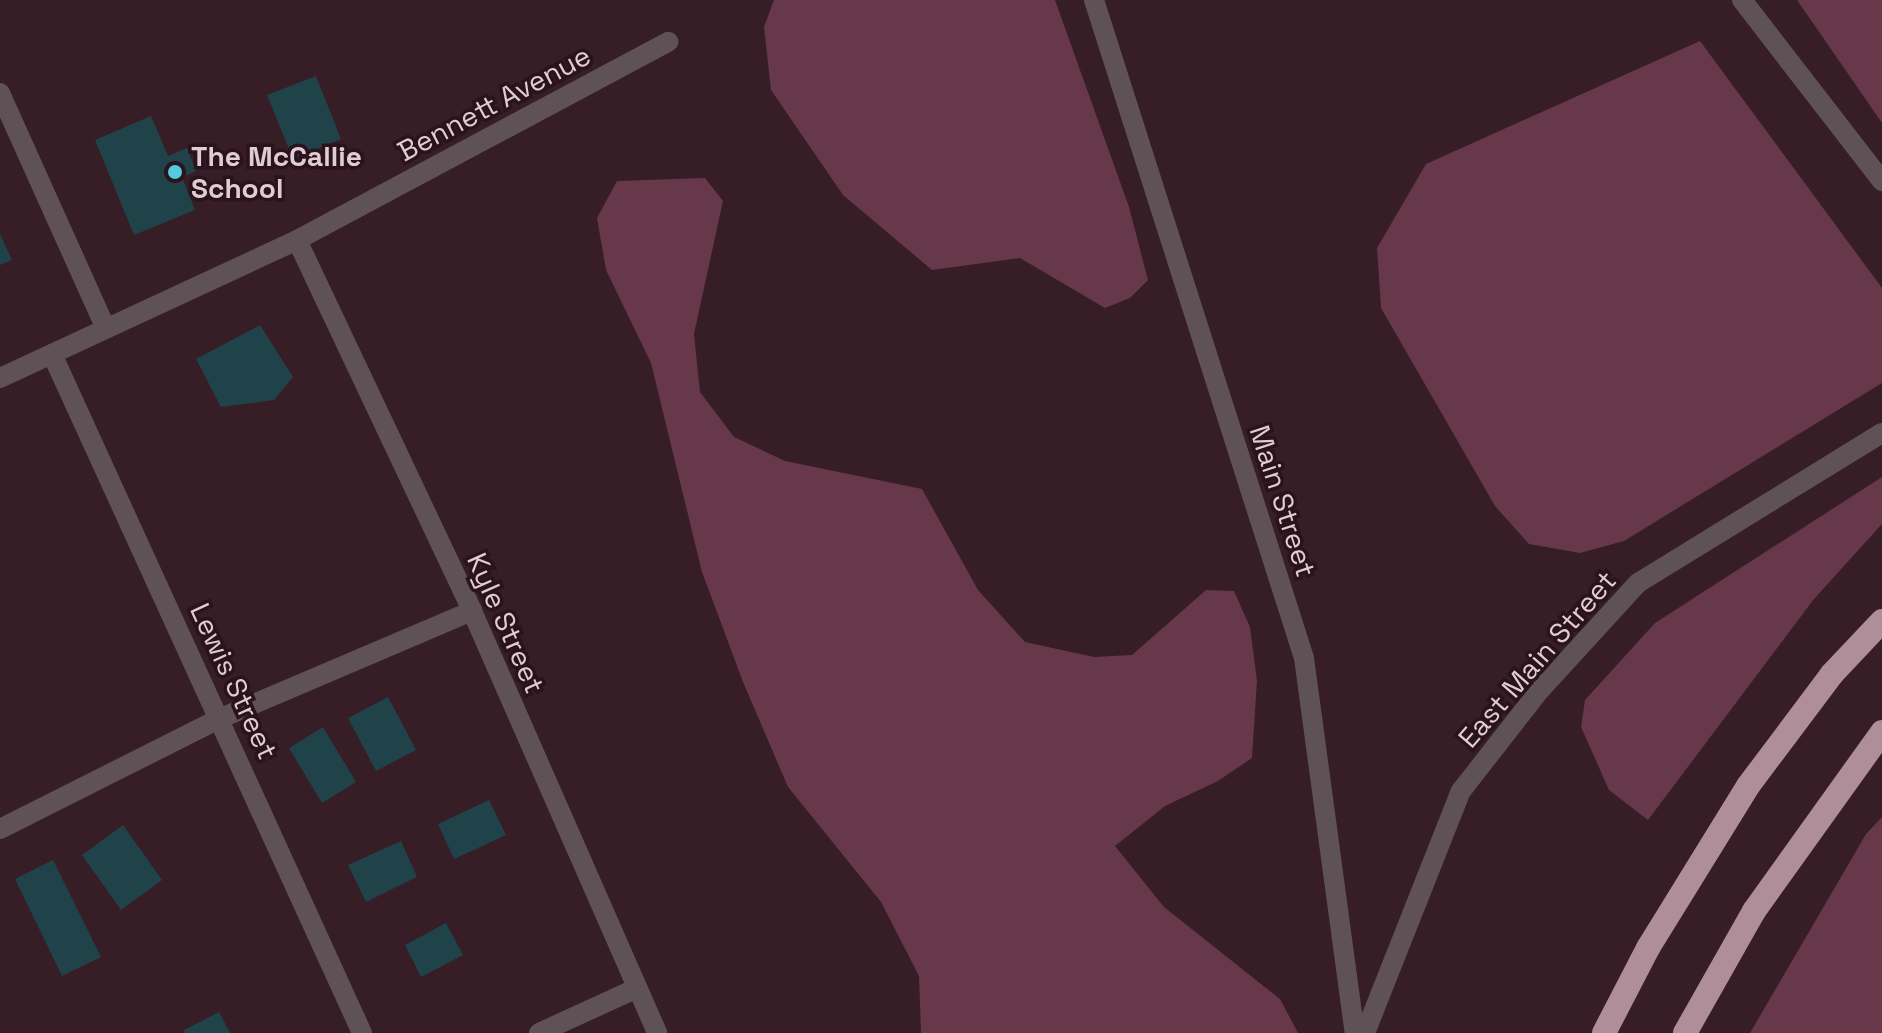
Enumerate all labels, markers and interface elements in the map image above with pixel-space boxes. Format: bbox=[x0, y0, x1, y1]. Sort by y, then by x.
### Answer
street label: Bennett Avenue bbox=[392, 38, 596, 168]
place label: The McCallie School bbox=[191, 139, 362, 205]
marker: The McCallie School bbox=[166, 163, 184, 181]
street label: Main Street bbox=[1243, 421, 1323, 581]
street label: Kyle Street bbox=[460, 548, 552, 698]
street label: East Main Street bbox=[1451, 564, 1623, 754]
street label: Lewis Street bbox=[183, 598, 285, 764]

